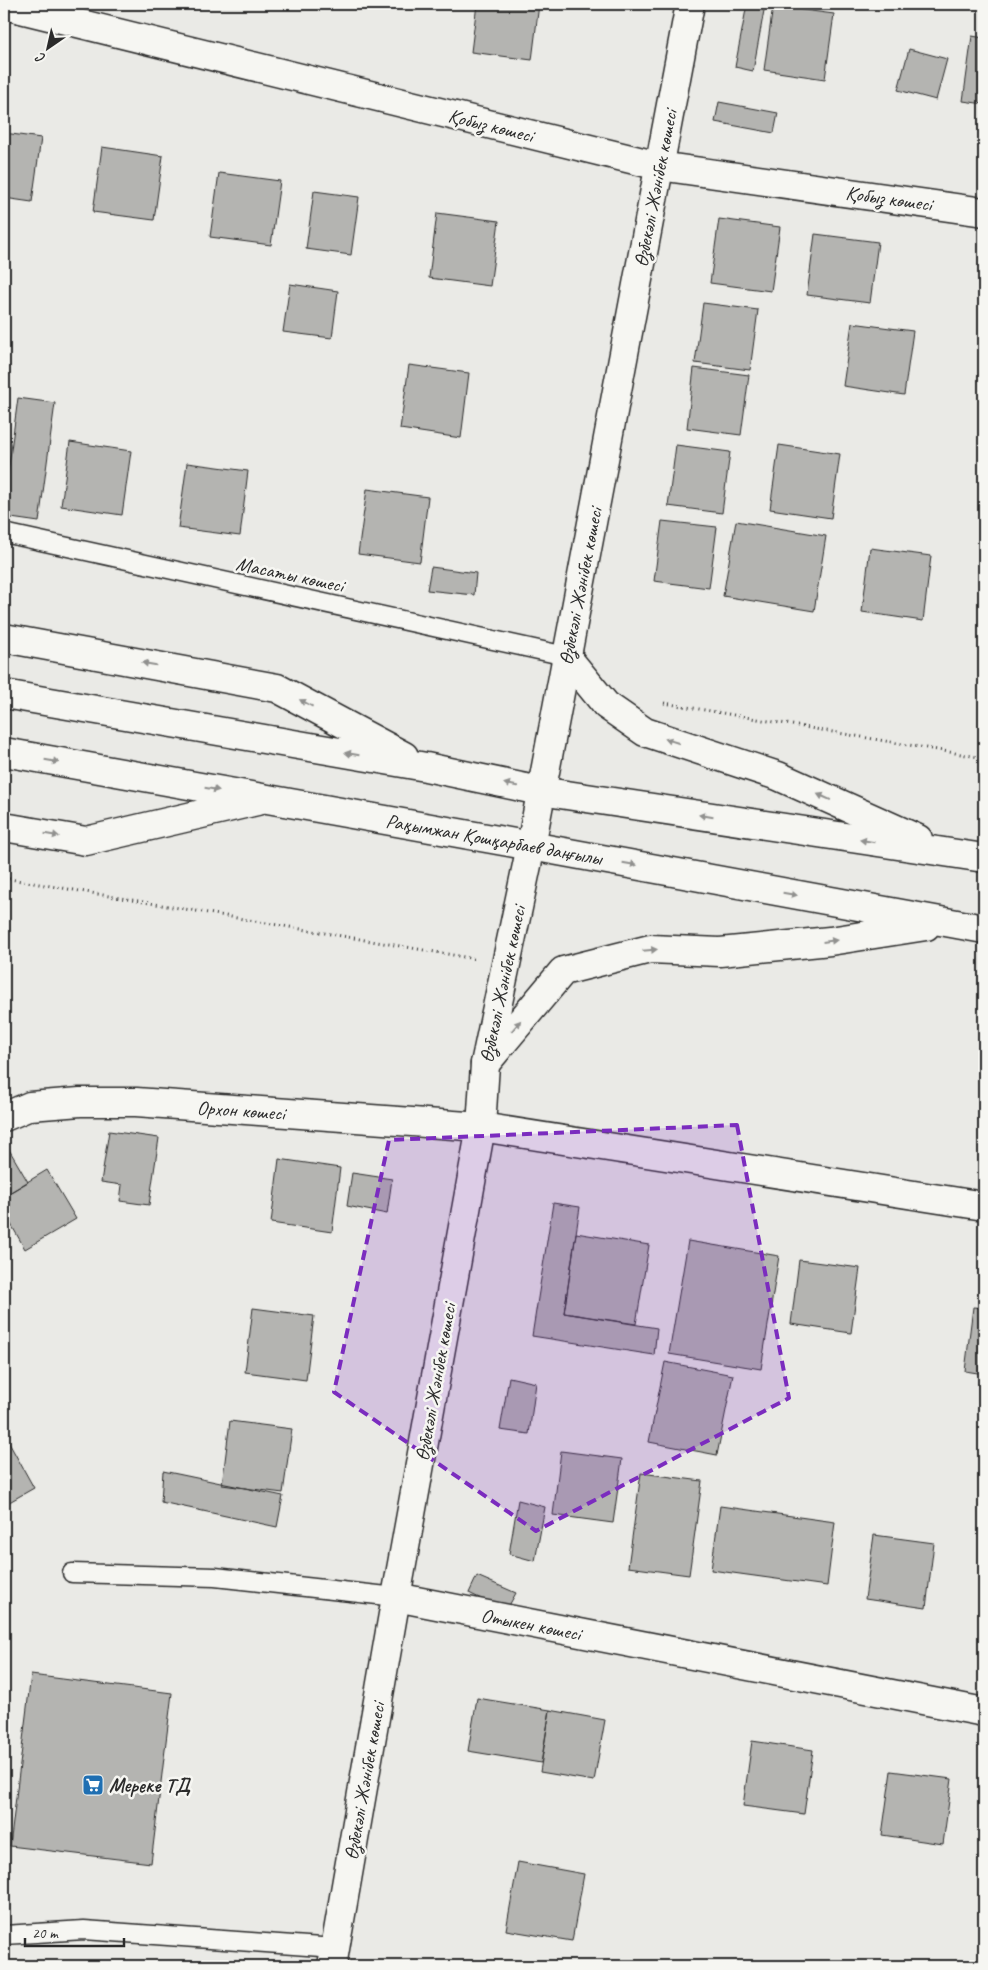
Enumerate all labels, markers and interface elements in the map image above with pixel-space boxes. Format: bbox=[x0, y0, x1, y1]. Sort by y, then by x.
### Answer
north arrow bbox=[22, 22, 72, 72]
text: С bbox=[32, 48, 49, 67]
street label: Қобыз көшесі bbox=[445, 103, 538, 150]
street label: Өзбекәлі Жәнібек көшесі bbox=[628, 105, 684, 269]
street label: Қобыз көшесі bbox=[844, 180, 936, 218]
street label: Өзбекәлі Жәнібек көшесі bbox=[553, 503, 609, 667]
street label: Масаты көшесі bbox=[234, 551, 348, 599]
one-way arrow bbox=[141, 660, 157, 668]
one-way arrow bbox=[298, 699, 313, 707]
one-way arrow bbox=[664, 737, 679, 745]
one-way arrow bbox=[343, 750, 359, 758]
one-way arrow bbox=[44, 757, 60, 765]
one-way arrow bbox=[504, 781, 519, 789]
one-way arrow bbox=[204, 785, 220, 793]
one-way arrow bbox=[817, 793, 831, 801]
street label: Рақымжан Қошқарбаев даңғылы bbox=[384, 808, 605, 871]
one-way arrow bbox=[698, 812, 714, 820]
one-way arrow bbox=[44, 831, 60, 839]
one-way arrow bbox=[858, 836, 874, 844]
one-way arrow bbox=[623, 861, 639, 869]
one-way arrow bbox=[782, 890, 798, 898]
street label: Өзбекәлі Жәнібек көшесі bbox=[474, 901, 533, 1065]
one-way arrow bbox=[822, 937, 838, 945]
one-way arrow bbox=[643, 946, 659, 954]
one-way arrow bbox=[511, 1020, 522, 1033]
street label: Орхон көшесі bbox=[196, 1095, 288, 1126]
street label: Өзбекәлі Жәнібек көшесі bbox=[409, 1299, 463, 1463]
street label: Отыкен көшесі bbox=[479, 1603, 585, 1647]
street label: Өзбекәлі Жәнібек көшесі bbox=[338, 1698, 392, 1862]
supermarket icon: Мереке ТД bbox=[81, 1773, 105, 1797]
place label: Мереке ТД bbox=[109, 1773, 192, 1798]
scale bar bbox=[25, 1915, 124, 1947]
text: 20 m bbox=[32, 1924, 59, 1943]

